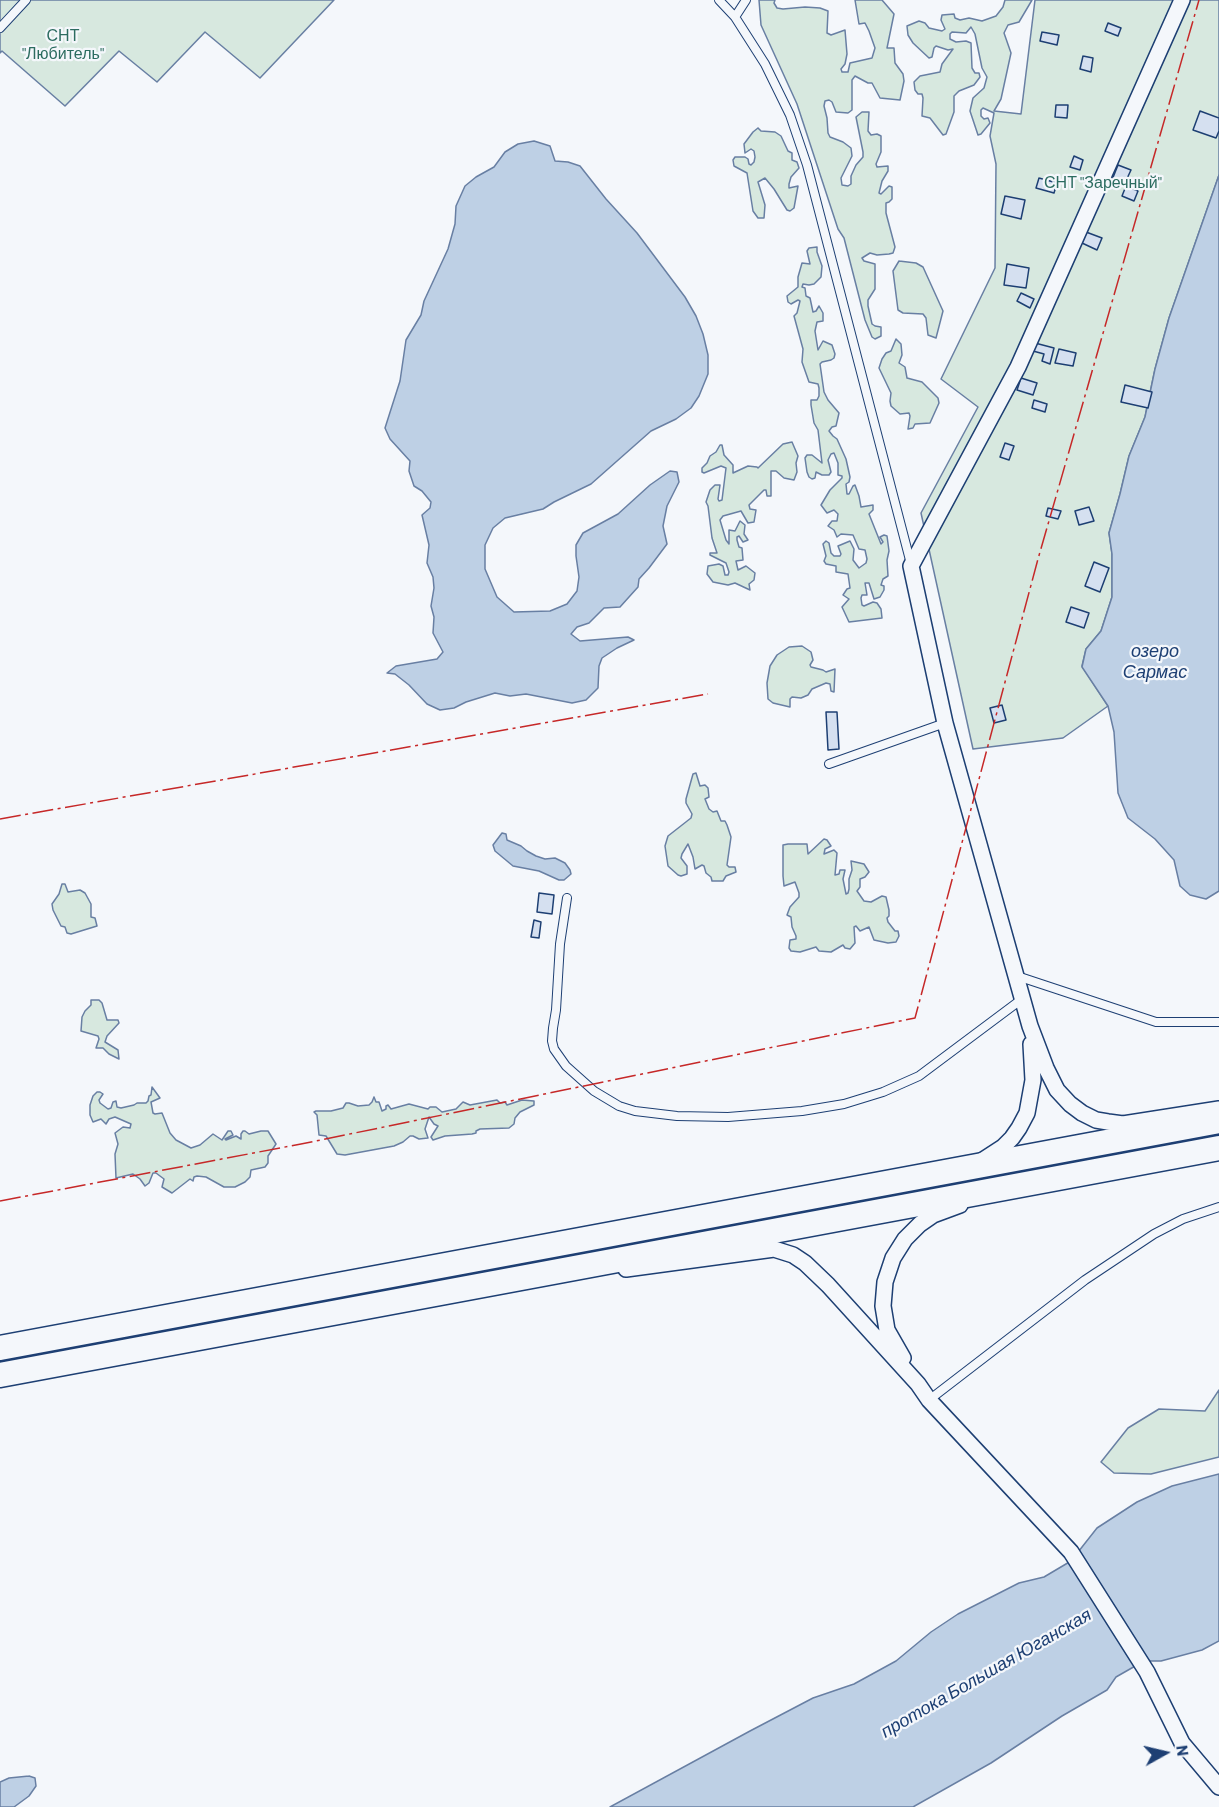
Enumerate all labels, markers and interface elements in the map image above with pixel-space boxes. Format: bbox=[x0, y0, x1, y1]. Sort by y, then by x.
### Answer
park label: СНТ "Любитель" bbox=[22, 26, 104, 64]
park label: СНТ "Заречный" bbox=[1044, 173, 1162, 193]
water label: озеро Сармас bbox=[1123, 640, 1187, 682]
water label: протока Большая Юганская bbox=[877, 1604, 1095, 1742]
north arrow bbox=[1135, 1723, 1195, 1783]
text: N bbox=[1173, 1744, 1193, 1757]

